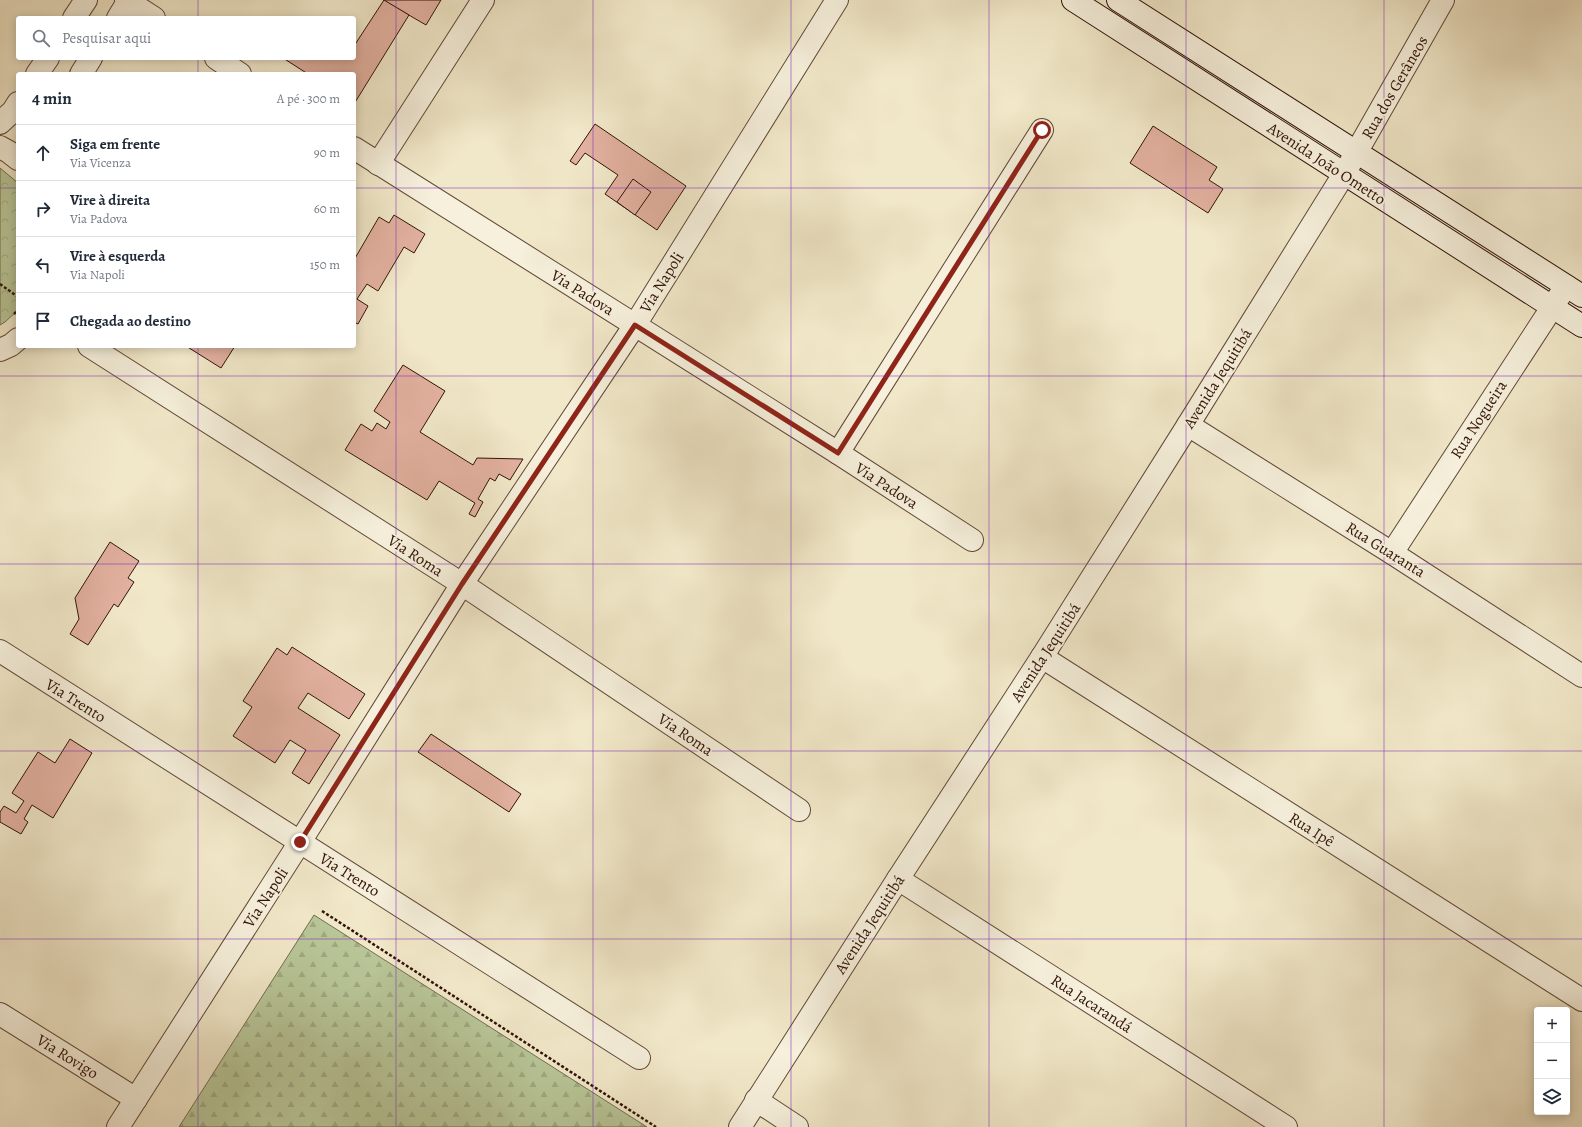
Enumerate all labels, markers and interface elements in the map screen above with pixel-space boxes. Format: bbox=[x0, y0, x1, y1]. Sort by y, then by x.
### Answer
search box bbox=[16, 16, 356, 60]
icon: search bbox=[30, 27, 52, 49]
text: Pesquisar aqui bbox=[62, 28, 151, 48]
street label: Rua dos Gerâneos bbox=[1356, 32, 1433, 143]
text: 4 min bbox=[32, 87, 72, 110]
text: A pé · 300 m bbox=[277, 90, 340, 107]
street label: Avenida João Ometto bbox=[1262, 117, 1390, 210]
route start bbox=[1033, 121, 1051, 139]
text: Siga em frente bbox=[70, 134, 160, 154]
icon: ahead bbox=[32, 142, 54, 164]
text: 90 m bbox=[314, 144, 340, 161]
text: Via Vicenza bbox=[70, 154, 131, 171]
text: Vire à direita bbox=[70, 190, 150, 210]
icon: right bbox=[32, 198, 54, 220]
text: 60 m bbox=[314, 200, 340, 217]
text: Via Padova bbox=[70, 210, 128, 227]
text: Vire à esquerda bbox=[70, 246, 166, 266]
street label: Via Napoli bbox=[634, 248, 689, 318]
icon: left bbox=[32, 254, 54, 276]
text: 150 m bbox=[310, 256, 340, 273]
street label: Via Padova bbox=[546, 264, 619, 321]
text: Via Napoli bbox=[70, 266, 125, 283]
icon: arrive bbox=[32, 310, 54, 332]
text: Chegada ao destino bbox=[70, 311, 191, 331]
street label: Avenida Jequitibá bbox=[1178, 324, 1258, 434]
street label: Rua Nogueira bbox=[1445, 376, 1513, 463]
street label: Via Padova bbox=[850, 457, 923, 515]
street label: Rua Guaranta bbox=[1341, 517, 1430, 583]
street label: Via Roma bbox=[383, 529, 448, 582]
street label: Avenida Jequitibá bbox=[1005, 598, 1086, 707]
street label: Via Trento bbox=[40, 673, 110, 728]
street label: Via Roma bbox=[653, 708, 718, 762]
street label: Rua Ipê bbox=[1284, 807, 1338, 852]
route end bbox=[291, 833, 309, 851]
street label: Via Trento bbox=[314, 847, 384, 902]
street label: Via Napoli bbox=[238, 863, 294, 933]
street label: Avenida Jequitibá bbox=[829, 870, 910, 979]
street label: Rua Jacarandá bbox=[1046, 969, 1137, 1039]
map controls bbox=[1534, 1007, 1570, 1115]
button: + bbox=[1534, 1007, 1570, 1043]
street label: Via Rovigo bbox=[32, 1029, 103, 1084]
button: − bbox=[1534, 1043, 1570, 1079]
button: layers bbox=[1534, 1079, 1570, 1115]

